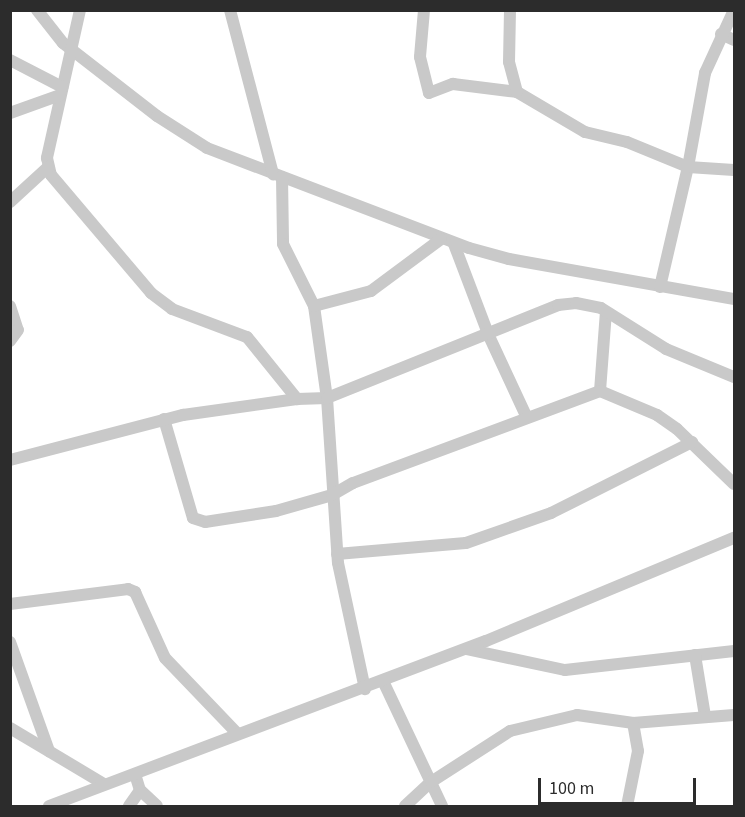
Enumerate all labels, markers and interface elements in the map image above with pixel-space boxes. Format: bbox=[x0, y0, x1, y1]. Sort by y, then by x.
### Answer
scale bar bbox=[541, 766, 698, 804]
text: 100 m bbox=[549, 776, 594, 801]

